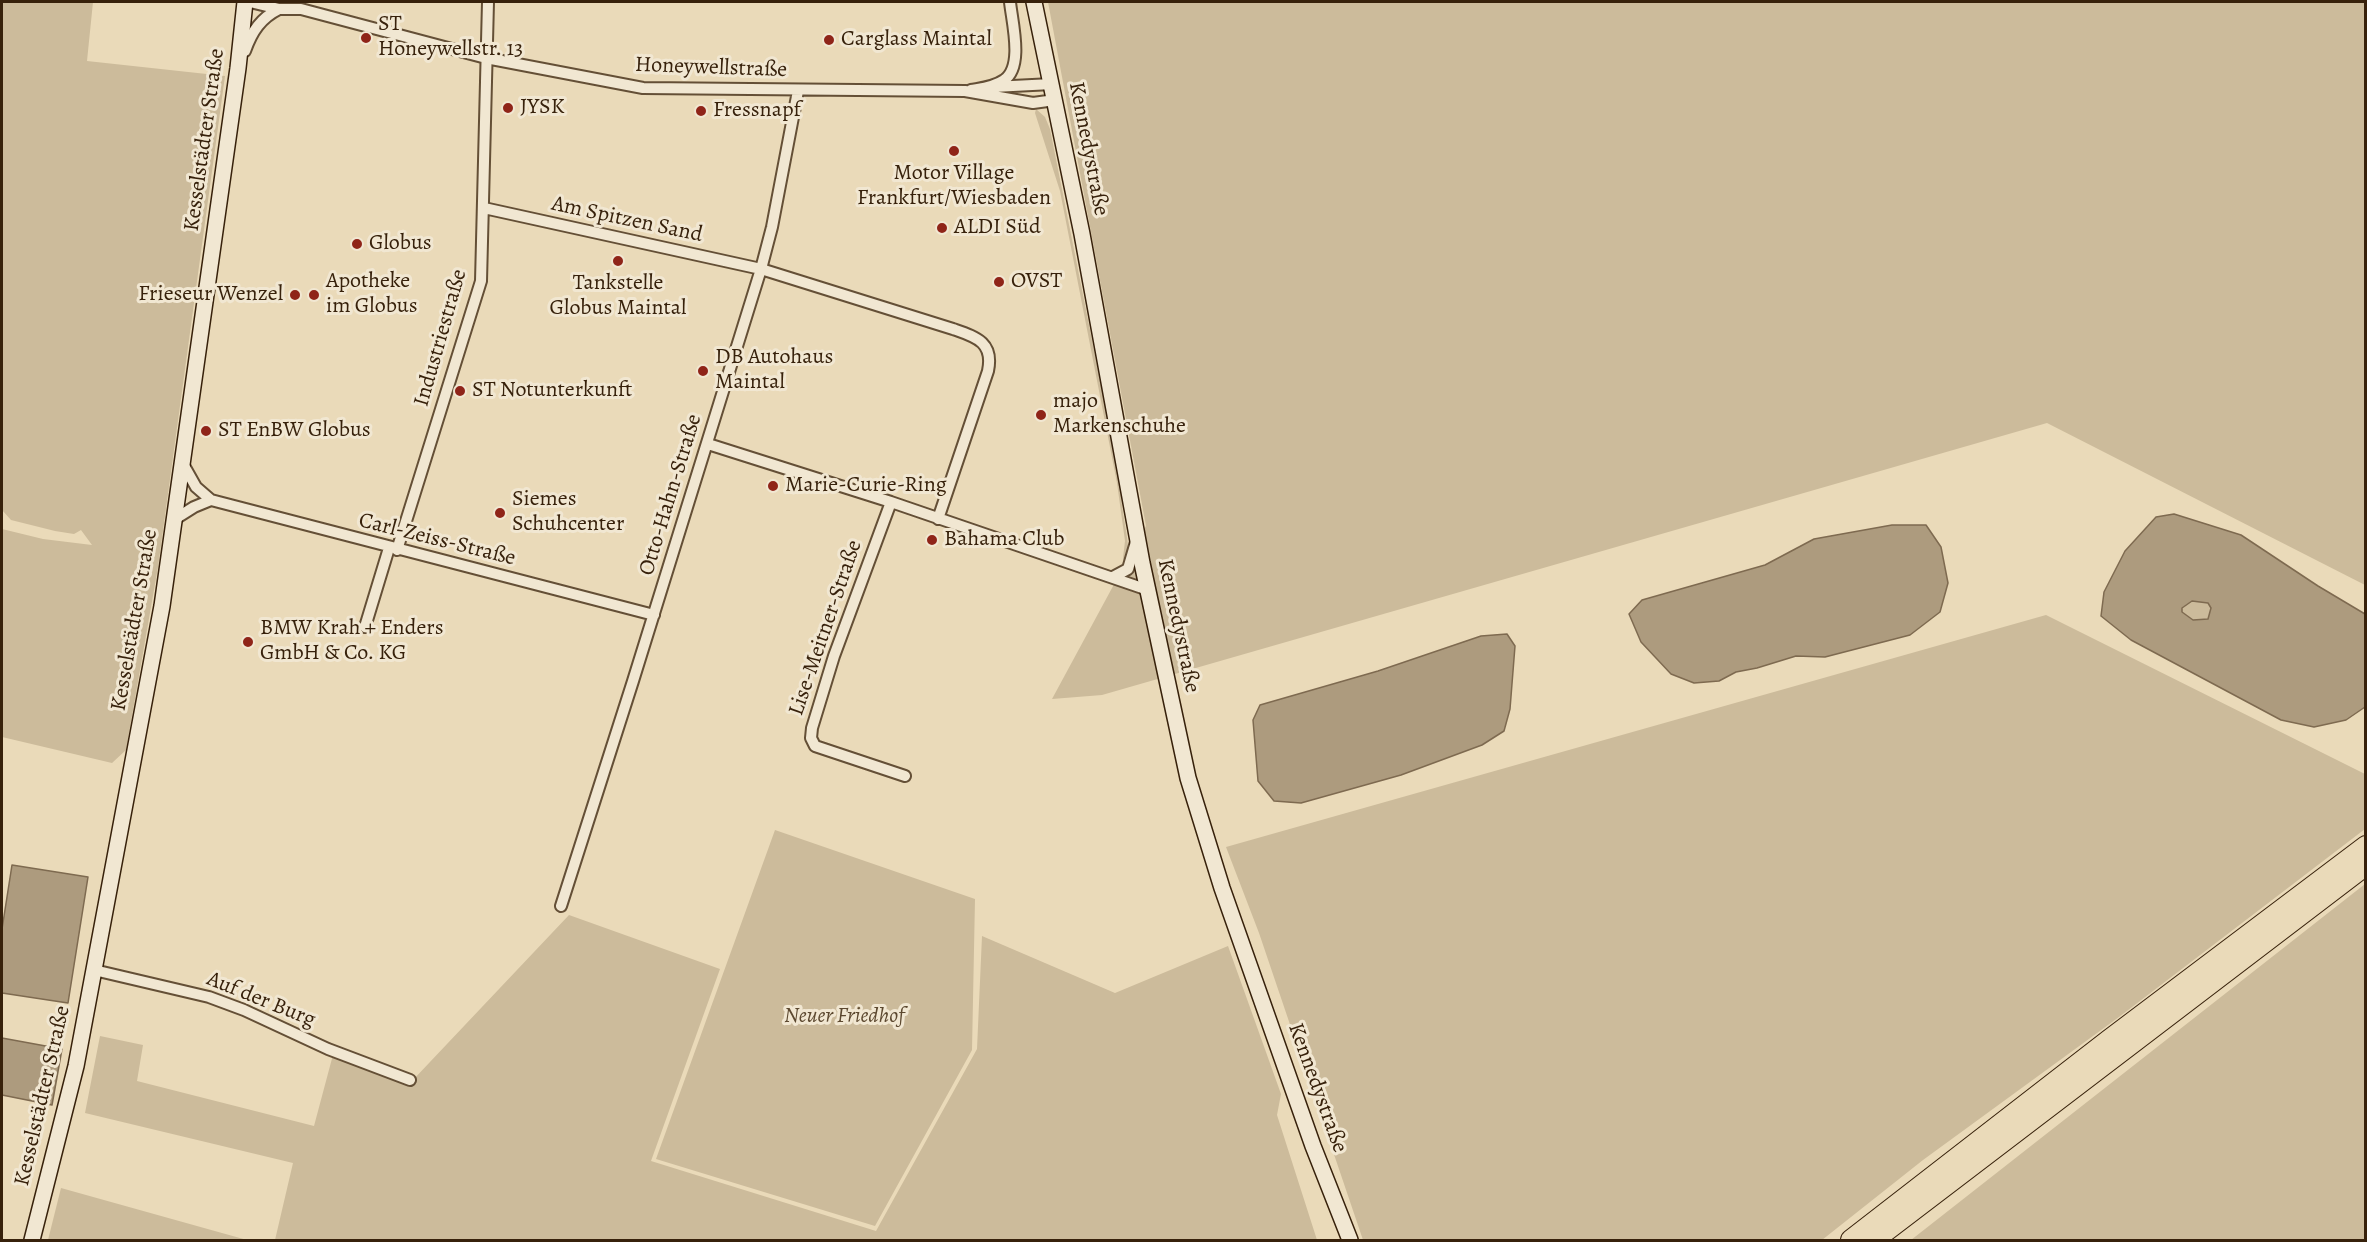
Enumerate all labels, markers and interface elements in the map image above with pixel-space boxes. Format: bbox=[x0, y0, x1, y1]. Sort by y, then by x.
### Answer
place label: ST Honeywellstr. 13 bbox=[378, 12, 523, 63]
place label: Carglass Maintal bbox=[841, 27, 992, 53]
marker: ST Honeywellstr. 13 bbox=[359, 31, 373, 45]
marker: Carglass Maintal bbox=[822, 33, 836, 47]
street label: Kesselstädter Straße bbox=[179, 47, 231, 233]
street label: Honeywellstraße bbox=[635, 52, 787, 84]
street label: Kennedystraße bbox=[1062, 80, 1114, 218]
place label: JYSK bbox=[520, 95, 565, 121]
place label: Fressnapf bbox=[713, 98, 801, 124]
marker: JYSK bbox=[501, 101, 515, 115]
marker: Fressnapf bbox=[694, 104, 708, 118]
marker: Motor Village Frankfurt/Wiesbaden bbox=[947, 144, 961, 158]
place label: Motor Village Frankfurt/Wiesbaden bbox=[857, 161, 1051, 212]
street label: Am Spitzen Sand bbox=[549, 191, 705, 249]
place label: ALDI Süd bbox=[954, 215, 1041, 241]
marker: ALDI Süd bbox=[935, 221, 949, 235]
place label: Globus bbox=[369, 231, 432, 257]
marker: Globus bbox=[350, 237, 364, 251]
marker: Tankstelle Globus Maintal bbox=[611, 254, 625, 268]
street label: Industriestraße bbox=[409, 266, 473, 410]
place label: Apotheke im Globus bbox=[326, 269, 418, 320]
place label: OVST bbox=[1011, 269, 1062, 295]
place label: Tankstelle Globus Maintal bbox=[550, 271, 686, 322]
marker: OVST bbox=[992, 275, 1006, 289]
place label: Frieseur Wenzel bbox=[138, 282, 283, 308]
marker: Frieseur Wenzel bbox=[288, 288, 302, 302]
marker: Apotheke im Globus bbox=[307, 288, 321, 302]
place label: DB Autohaus Maintal bbox=[715, 345, 833, 396]
marker: DB Autohaus Maintal bbox=[696, 364, 710, 378]
place label: ST Notunterkunft bbox=[472, 378, 632, 404]
marker: ST Notunterkunft bbox=[453, 384, 467, 398]
place label: majo Markenschuhe bbox=[1053, 389, 1186, 440]
marker: majo Markenschuhe bbox=[1034, 408, 1048, 422]
street label: Otto-Hahn-Straße bbox=[634, 411, 708, 579]
place label: ST EnBW Globus bbox=[218, 418, 371, 444]
marker: ST EnBW Globus bbox=[199, 424, 213, 438]
place label: Marie-Curie-Ring bbox=[785, 473, 947, 499]
marker: Marie-Curie-Ring bbox=[766, 479, 780, 493]
place label: Siemes Schuhcenter bbox=[512, 487, 624, 538]
marker: Siemes Schuhcenter bbox=[493, 506, 507, 520]
street label: Carl-Zeiss-Straße bbox=[356, 508, 518, 572]
street label: Kesselstädter Straße bbox=[106, 527, 164, 713]
place label: Bahama Club bbox=[944, 527, 1065, 553]
marker: Bahama Club bbox=[925, 533, 939, 547]
street label: Lise-Meitner-Straße bbox=[784, 537, 868, 719]
street label: Kennedystraße bbox=[1151, 557, 1205, 695]
place label: BMW Krah + Enders GmbH & Co. KG bbox=[260, 616, 444, 668]
marker: BMW Krah + Enders GmbH & Co. KG bbox=[241, 635, 255, 649]
street label: Auf der Burg bbox=[203, 966, 319, 1034]
street label: Kesselstädter Straße bbox=[9, 1003, 77, 1189]
park label: Neuer Friedhof bbox=[784, 1004, 904, 1030]
street label: Kennedystraße bbox=[1281, 1020, 1353, 1156]

